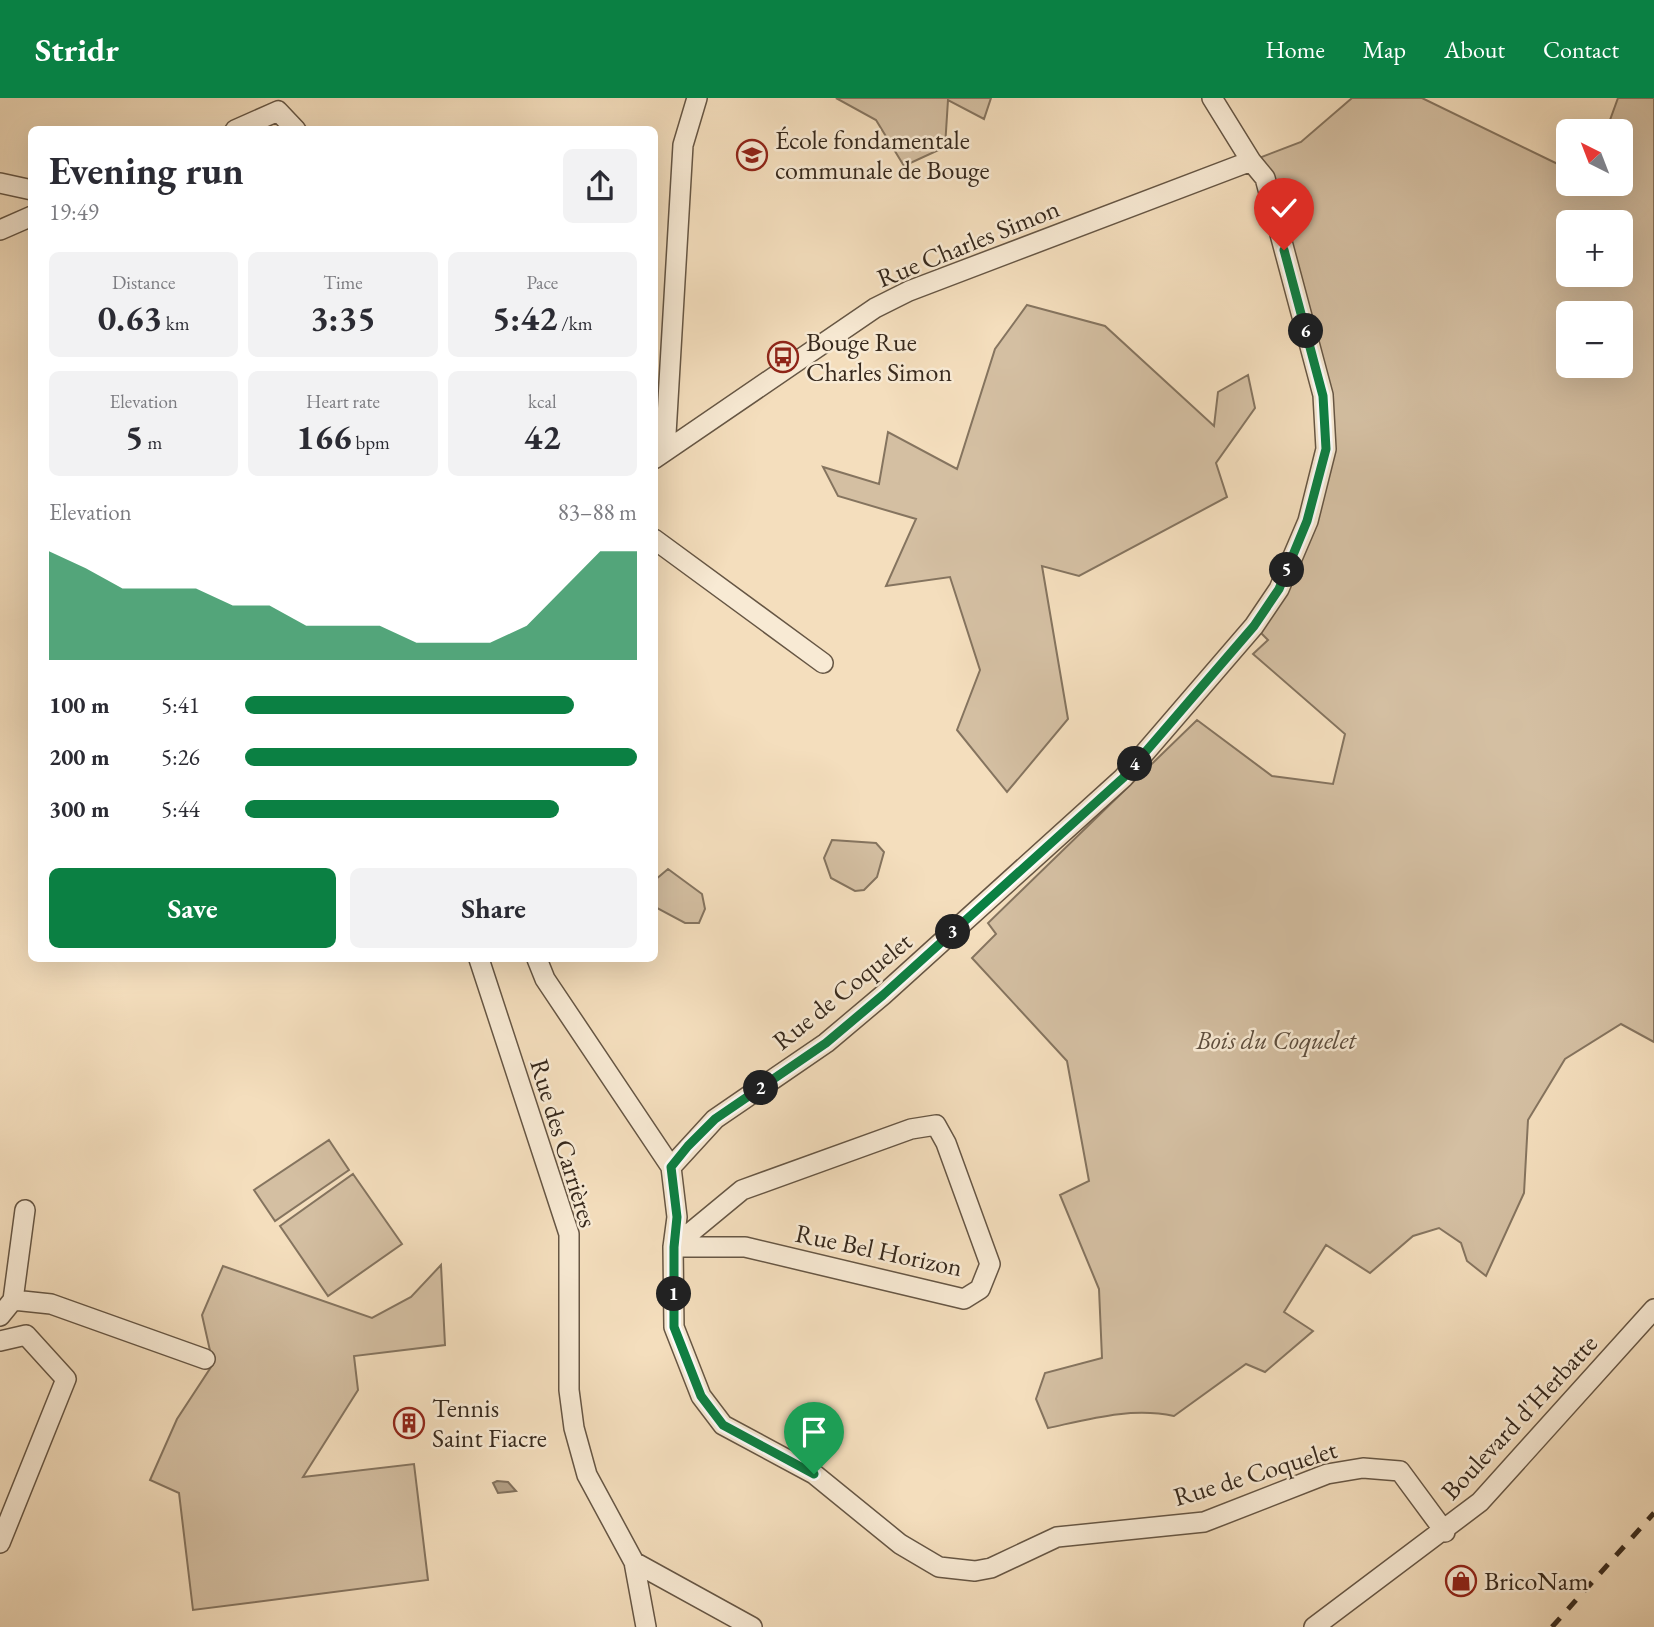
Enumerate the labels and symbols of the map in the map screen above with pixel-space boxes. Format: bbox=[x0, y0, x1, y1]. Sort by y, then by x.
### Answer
north arrow bbox=[1556, 119, 1633, 196]
place label: École fondamentale communale de Bouge bbox=[775, 123, 990, 187]
school or university icon: École fondamentale communale de Bouge bbox=[735, 138, 769, 172]
pin bbox=[1254, 178, 1314, 250]
street label: Rue Charles Simon bbox=[872, 191, 1064, 295]
pin: 6 bbox=[1288, 314, 1324, 348]
place label: Bouge Rue Charles Simon bbox=[806, 325, 952, 389]
bus stop icon: Bouge Rue Charles Simon bbox=[766, 340, 800, 374]
pin: 5 bbox=[1270, 552, 1304, 588]
pin: 4 bbox=[1118, 746, 1152, 782]
pin: 3 bbox=[936, 914, 970, 950]
street label: Rue de Coquelet bbox=[765, 924, 919, 1058]
park label: Bois du Coquelet bbox=[1195, 1023, 1357, 1058]
street label: Rue des Carrières bbox=[522, 1055, 606, 1231]
pin: 2 bbox=[744, 1070, 778, 1105]
street label: Rue Bel Horizon bbox=[792, 1216, 966, 1284]
pin: 1 bbox=[656, 1276, 692, 1312]
street label: Boulevard d'Herbatte bbox=[1433, 1327, 1605, 1507]
place label: Tennis Saint Fiacre bbox=[432, 1391, 547, 1455]
pin bbox=[784, 1402, 844, 1474]
building icon: Tennis Saint Fiacre bbox=[392, 1406, 426, 1440]
street label: Rue de Coquelet bbox=[1169, 1432, 1341, 1514]
shop icon: BricoNam bbox=[1444, 1564, 1478, 1598]
place label: BricoNam bbox=[1484, 1564, 1588, 1598]

